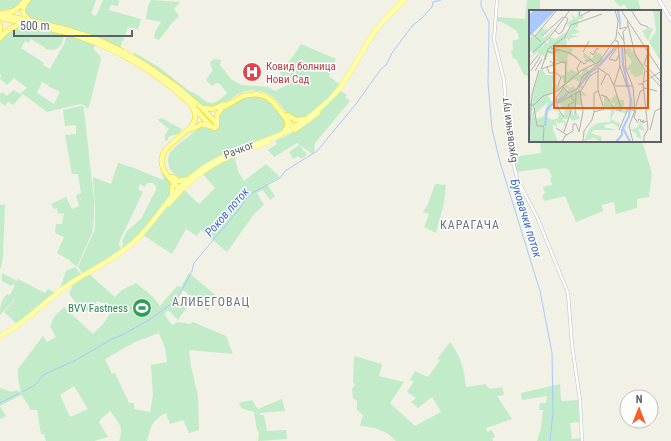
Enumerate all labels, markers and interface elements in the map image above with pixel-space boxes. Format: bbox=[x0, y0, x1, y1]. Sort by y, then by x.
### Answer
inset map bbox=[529, 10, 661, 142]
scale bar bbox=[14, 12, 132, 38]
text: 500 m bbox=[20, 19, 50, 33]
place label: Ковид болница Нови Сад bbox=[266, 60, 336, 86]
hospital icon: Ковид болница Нови Сад bbox=[241, 61, 263, 83]
street label: Буковачки пут bbox=[499, 96, 519, 163]
street label: Рачког bbox=[222, 138, 256, 162]
water label: Буковачки поток bbox=[507, 177, 545, 259]
water label: Роков поток bbox=[202, 185, 252, 239]
district label: КАРАГАЧА bbox=[440, 218, 500, 232]
district label: АЛИБЕГОВАЦ bbox=[172, 295, 250, 309]
sports icon: BVV Fastness bbox=[131, 297, 153, 319]
place label: BVV Fastness bbox=[68, 302, 128, 315]
north arrow bbox=[619, 389, 659, 429]
text: N bbox=[636, 393, 643, 406]

